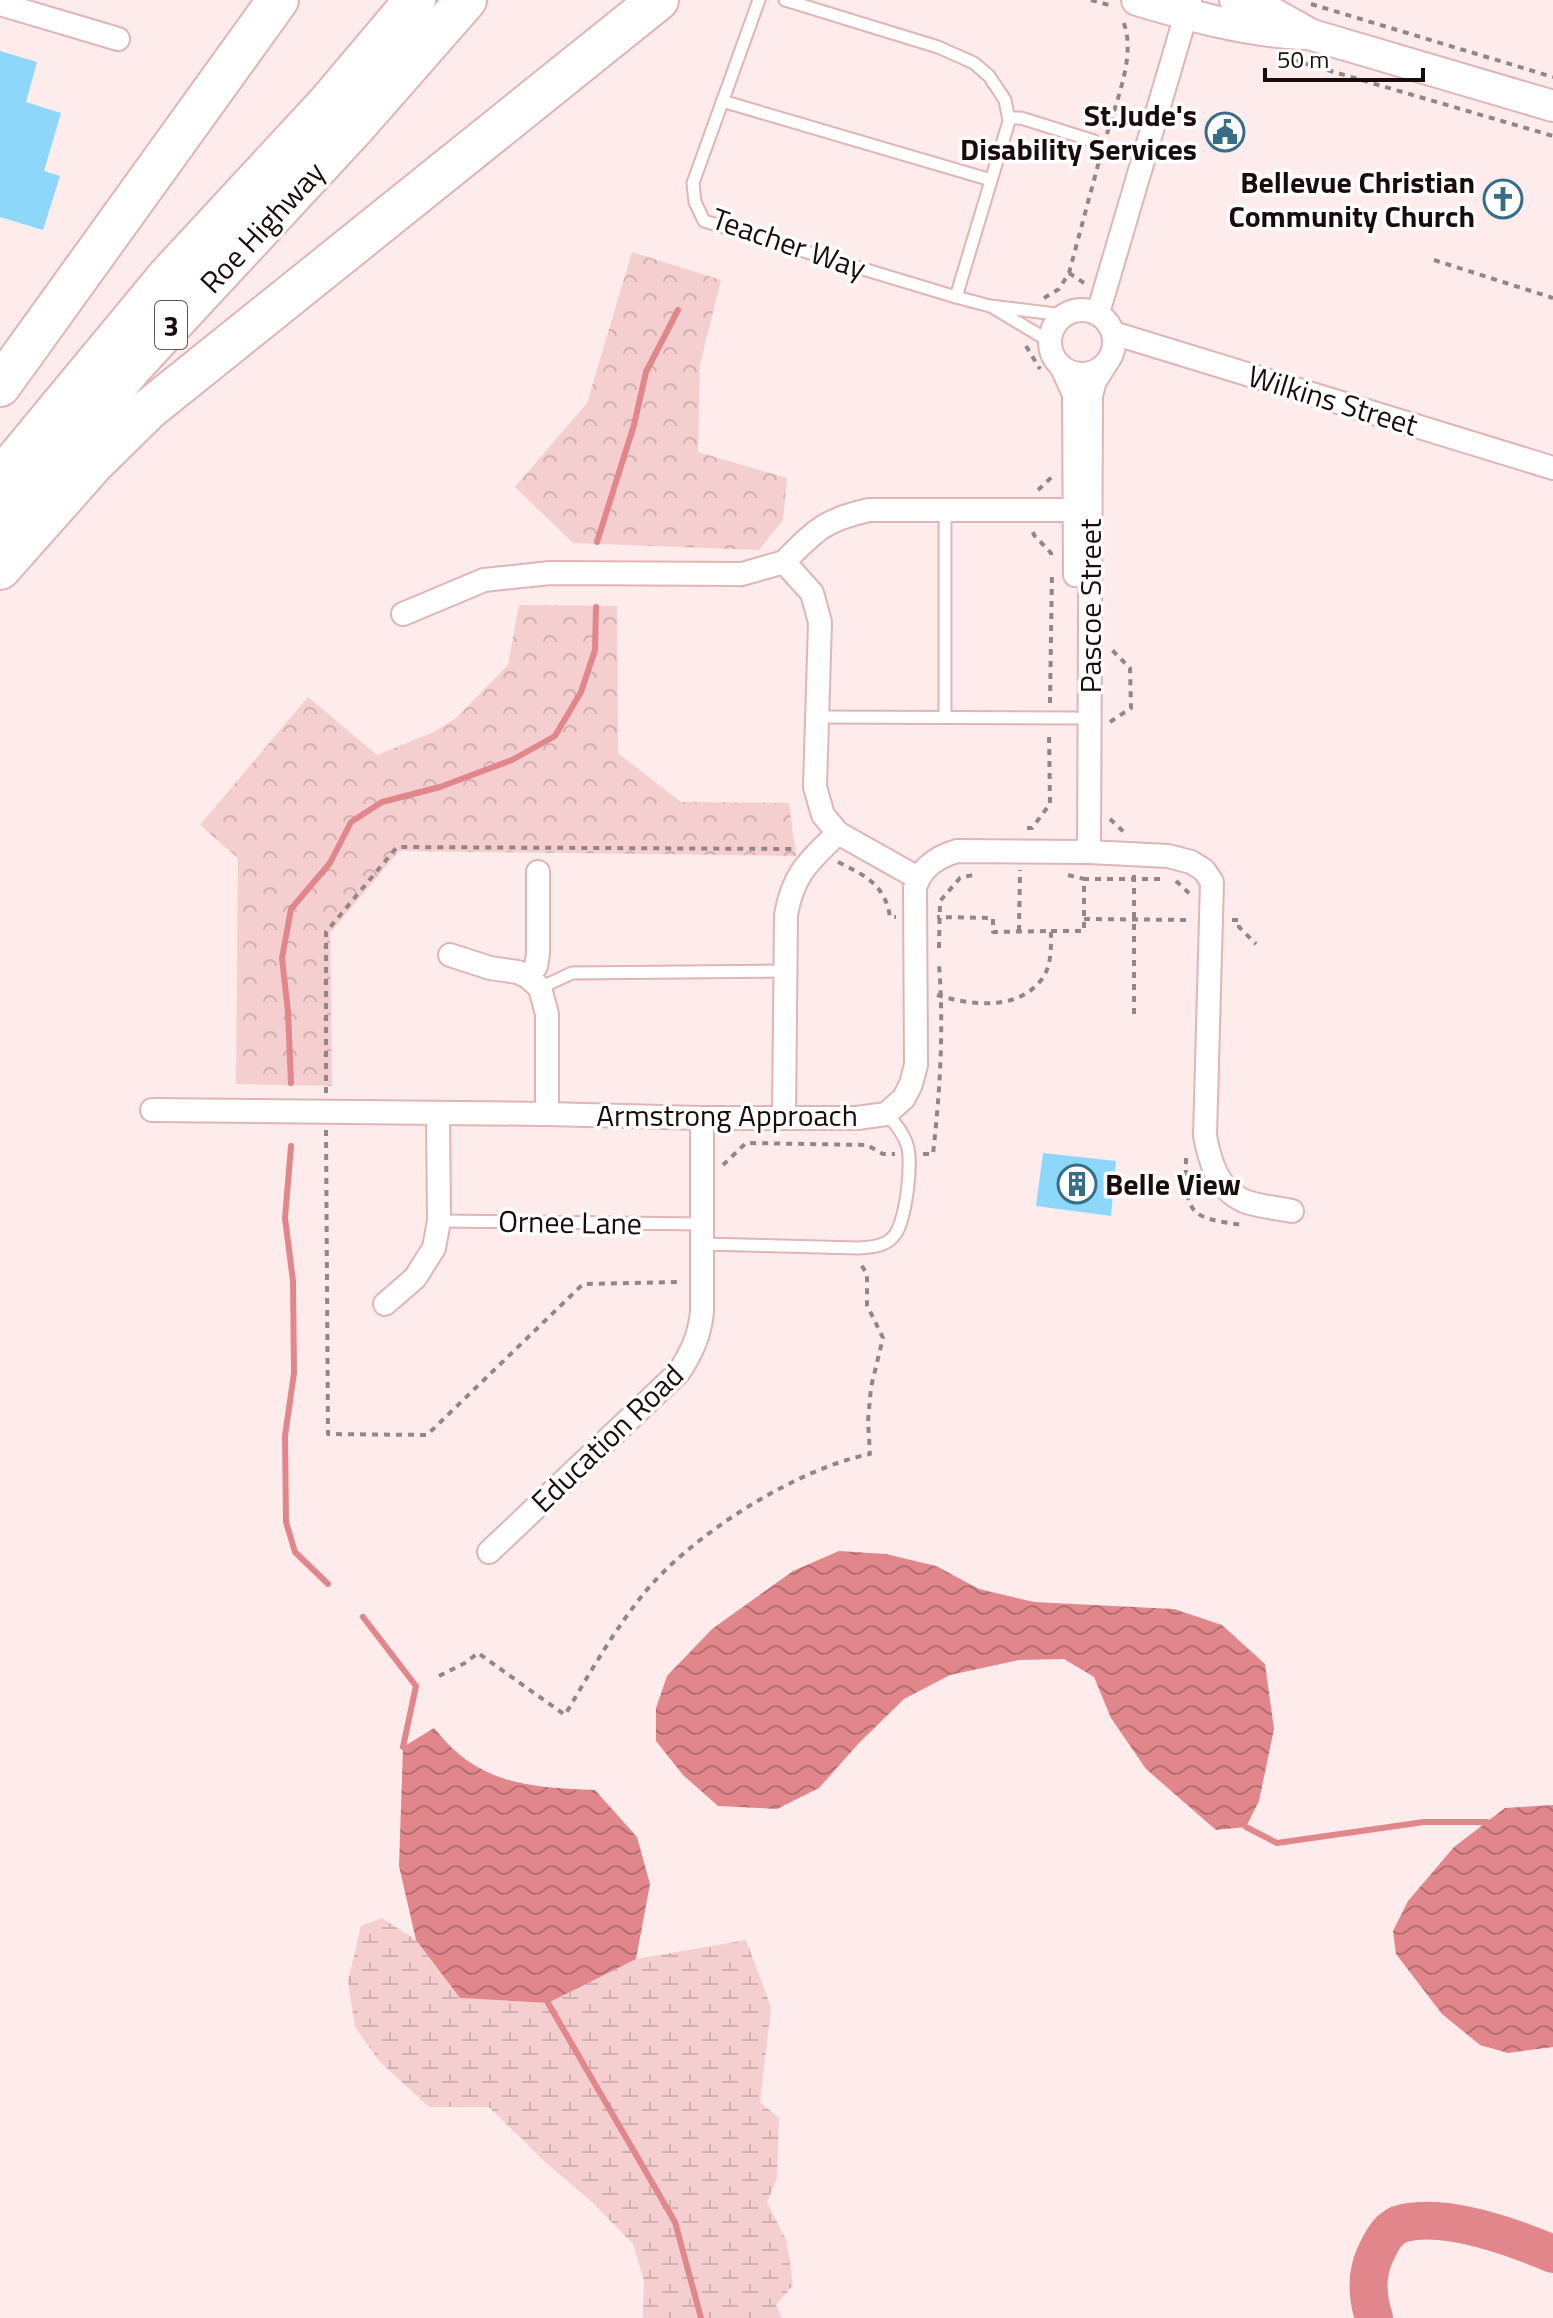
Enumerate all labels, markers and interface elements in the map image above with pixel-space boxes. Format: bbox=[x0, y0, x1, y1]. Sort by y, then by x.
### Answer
scale bar bbox=[1265, 32, 1423, 82]
text: 50 m bbox=[1277, 41, 1329, 77]
place label: St.Jude's Disability Services bbox=[960, 92, 1197, 172]
public building icon: St.Jude's Disability Services bbox=[1204, 111, 1246, 153]
street label: Roe Highway bbox=[189, 151, 335, 303]
place label: Bellevue Christian Community Church bbox=[1229, 159, 1475, 239]
church icon: Bellevue Christian Community Church bbox=[1482, 178, 1524, 220]
street label: Teacher Way bbox=[706, 195, 872, 291]
road number: 3 bbox=[155, 301, 187, 349]
street label: Wilkins Street bbox=[1243, 352, 1424, 448]
street label: Pascoe Street bbox=[1067, 518, 1113, 693]
street label: Armstrong Approach bbox=[596, 1092, 858, 1138]
place label: Belle View bbox=[1105, 1161, 1241, 1207]
building icon: Belle View bbox=[1056, 1163, 1098, 1205]
street label: Ornee Lane bbox=[498, 1198, 642, 1246]
street label: Education Road bbox=[520, 1353, 694, 1523]

